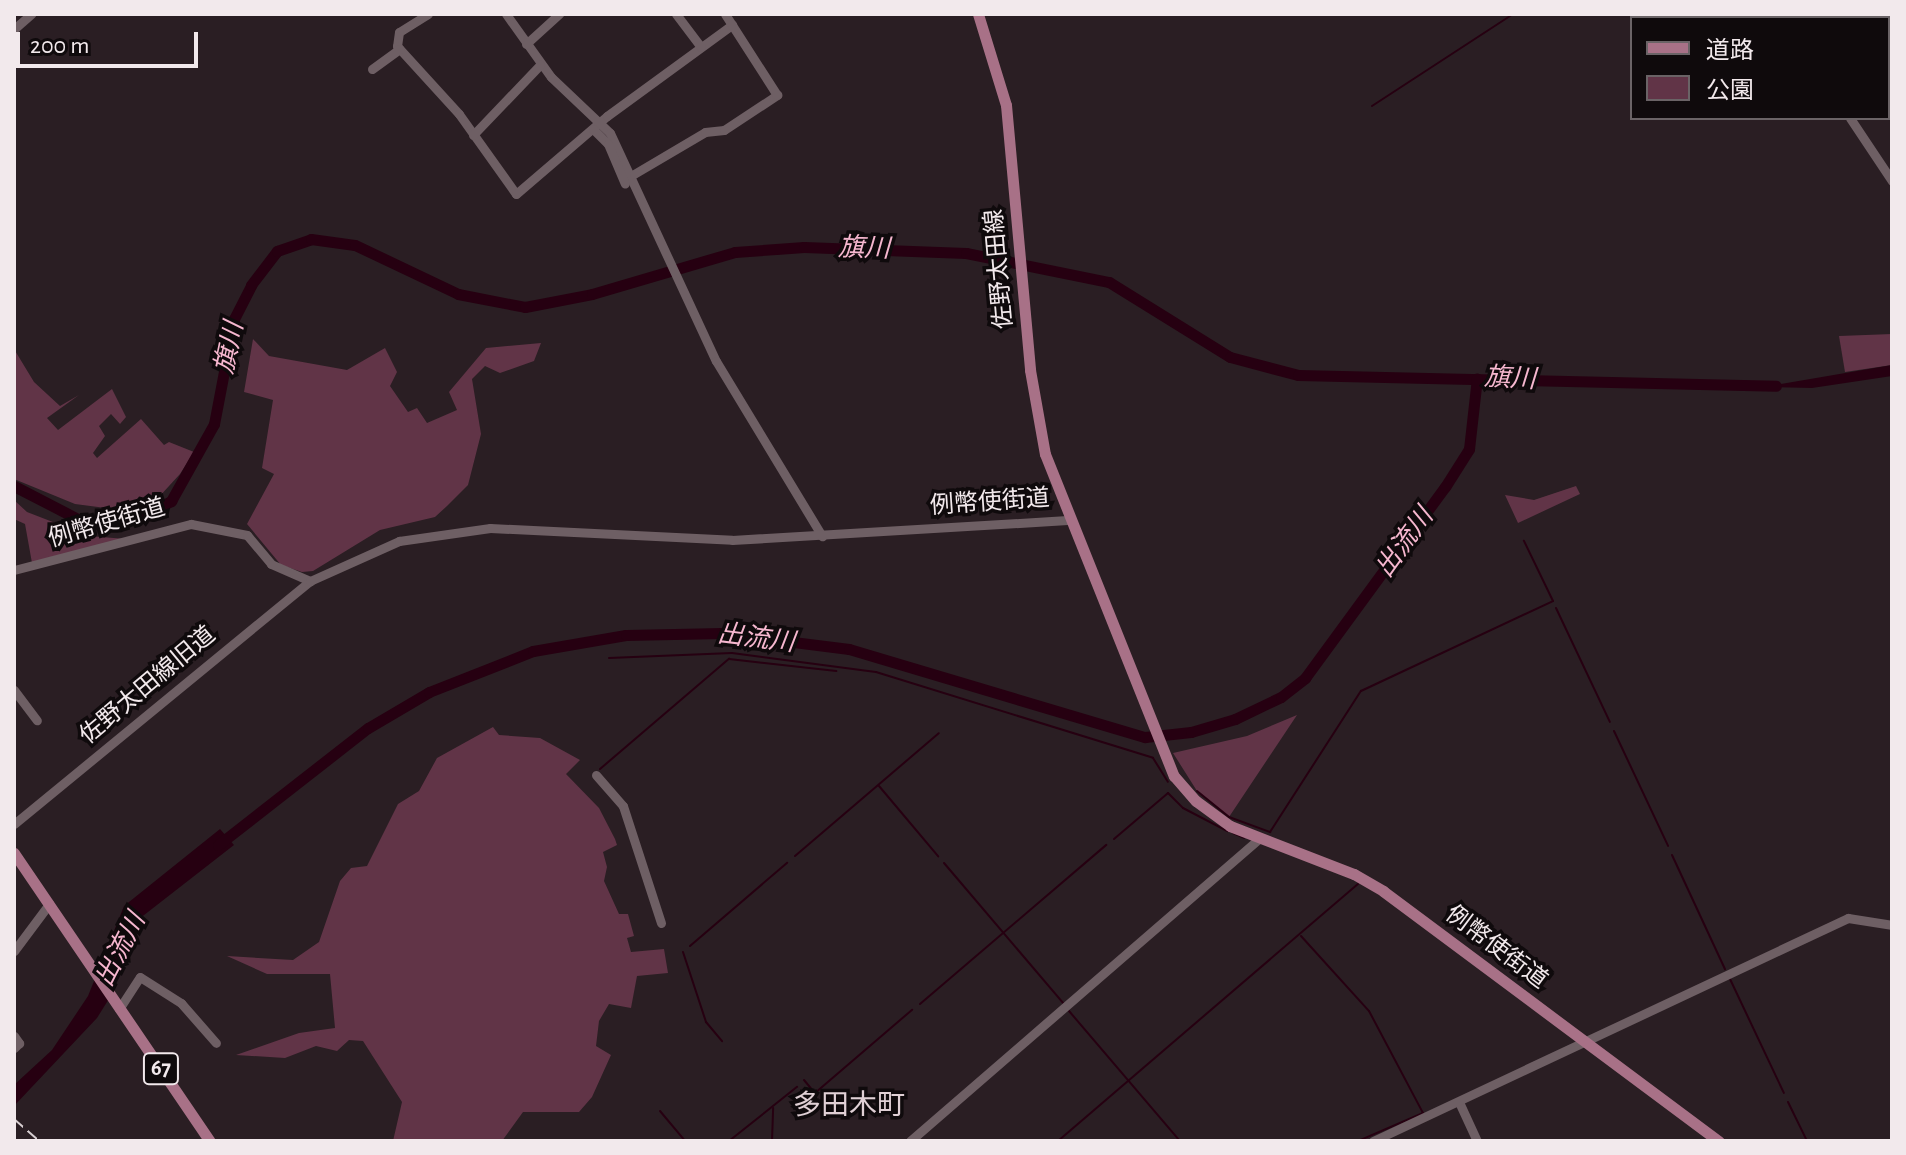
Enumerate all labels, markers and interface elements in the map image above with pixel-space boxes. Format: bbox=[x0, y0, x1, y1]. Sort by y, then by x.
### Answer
scale bar bbox=[20, 16, 202, 66]
legend bbox=[1630, 16, 1890, 120]
text: 200 m bbox=[30, 34, 89, 58]
text: 道路 bbox=[1706, 39, 1754, 63]
text: 公園 bbox=[1706, 79, 1754, 103]
street label: 佐野太田線 bbox=[980, 208, 1020, 330]
water label: 旗川 bbox=[837, 233, 891, 265]
water label: 旗川 bbox=[209, 319, 251, 377]
water label: 旗川 bbox=[1483, 362, 1537, 396]
street label: 例幣使街道 bbox=[929, 484, 1051, 522]
street label: 例幣使街道 bbox=[45, 494, 169, 554]
water label: 出流川 bbox=[1369, 502, 1441, 584]
water label: 出流川 bbox=[715, 619, 797, 659]
street label: 佐野太田線旧道 bbox=[74, 621, 222, 751]
street label: 例幣使街道 bbox=[1439, 900, 1553, 996]
water label: 出流川 bbox=[89, 908, 153, 992]
road number: 67 bbox=[141, 1051, 181, 1087]
district label: 多田木町 bbox=[793, 1089, 905, 1123]

